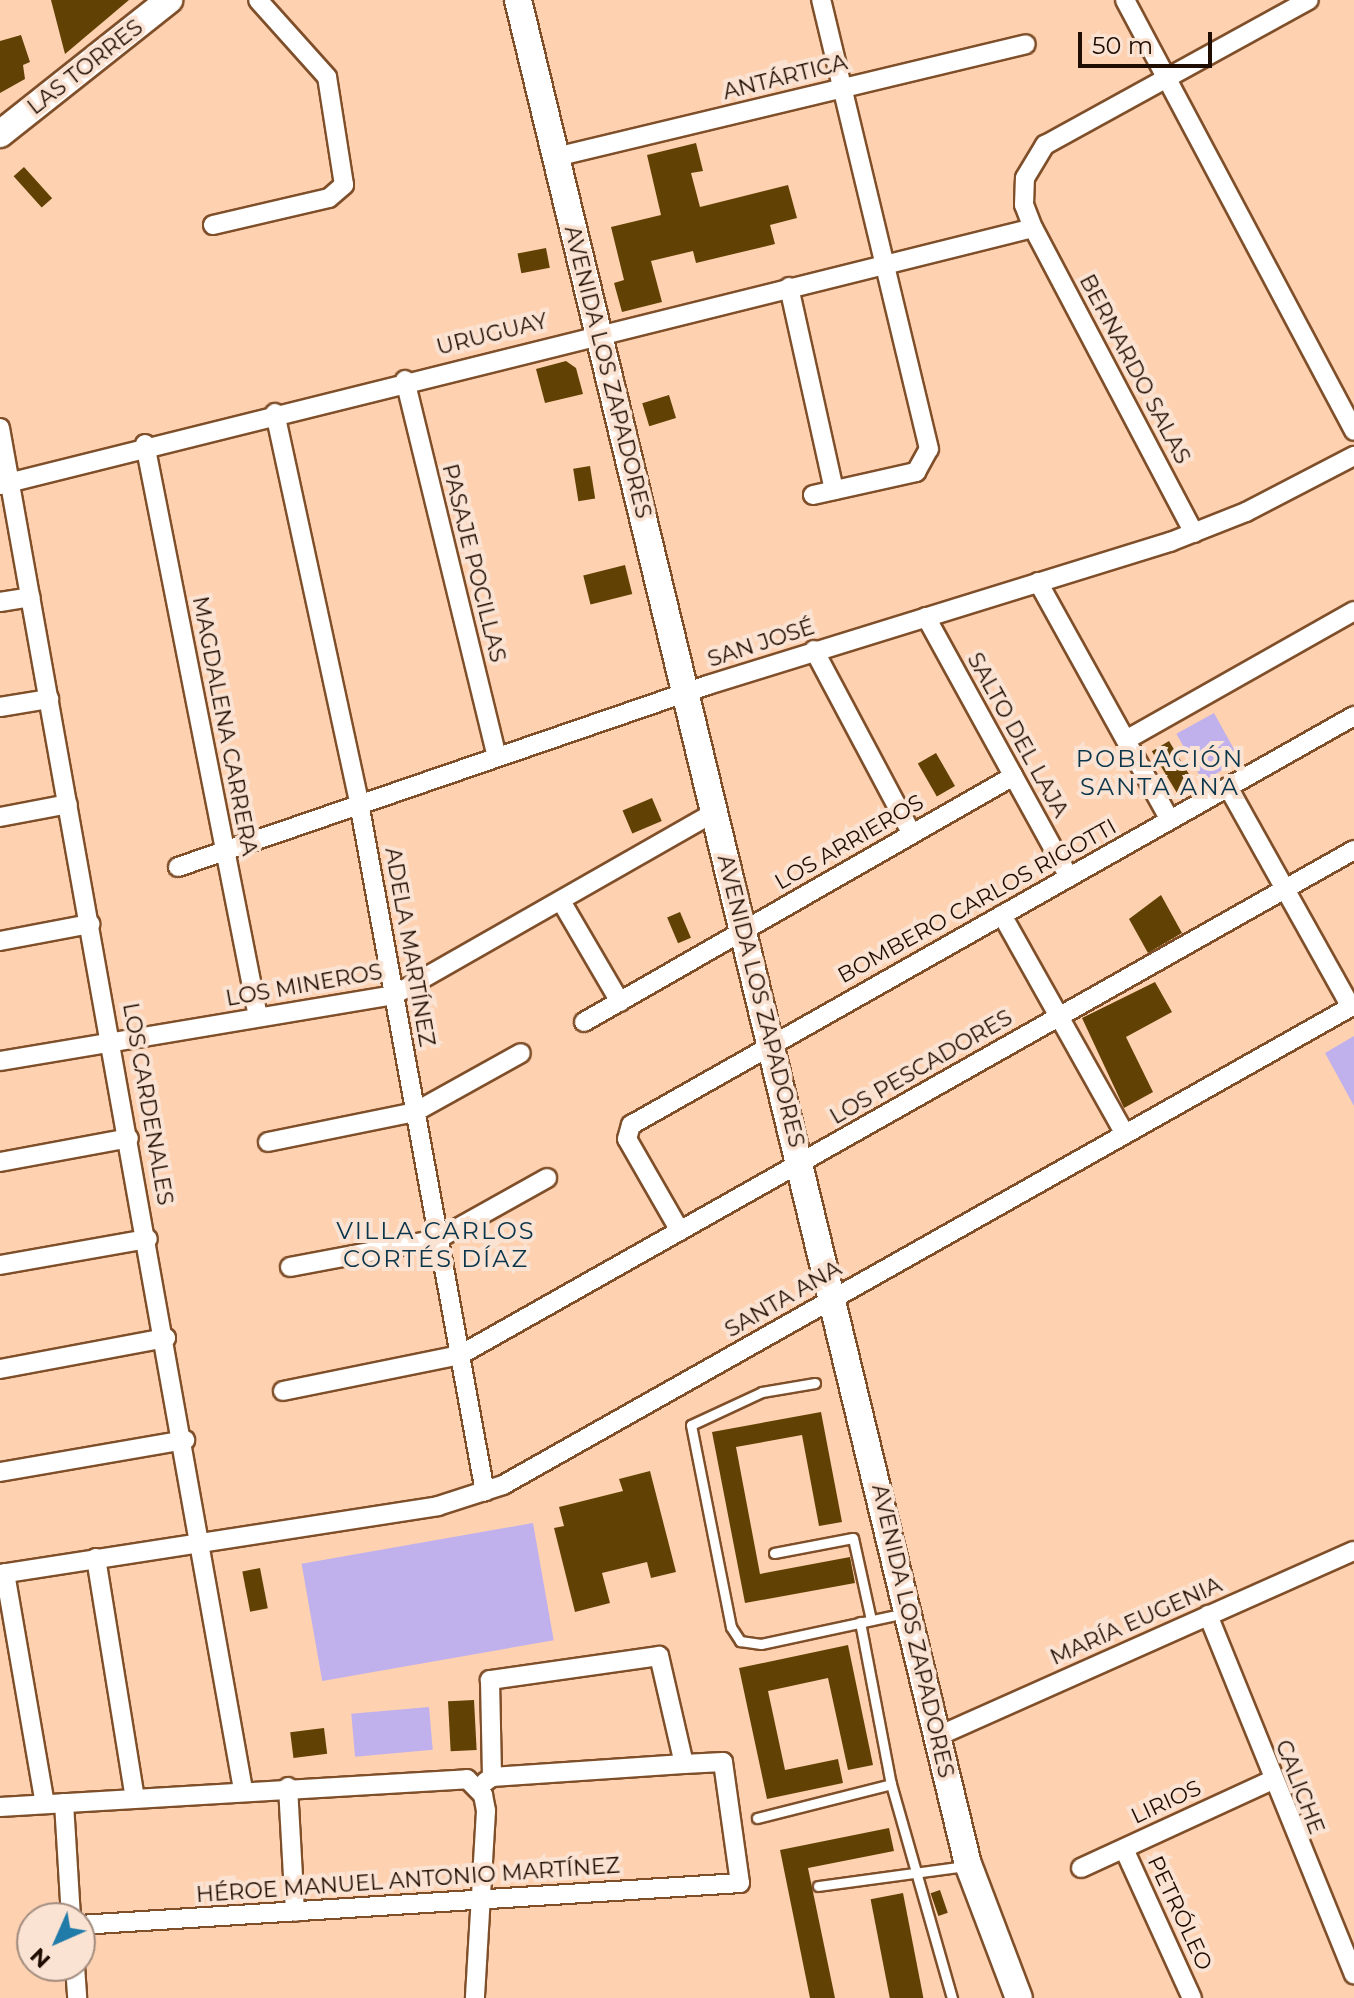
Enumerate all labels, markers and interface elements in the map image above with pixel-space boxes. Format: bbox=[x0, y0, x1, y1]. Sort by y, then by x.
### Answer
street label: LAS TORRES bbox=[22, 14, 148, 120]
scale bar bbox=[1082, 16, 1216, 66]
text: 50 m bbox=[1092, 31, 1153, 60]
street label: ANTÁRTICA bbox=[720, 49, 850, 105]
street label: AVENIDA LOS ZAPADORES bbox=[559, 223, 657, 521]
street label: BERNARDO SALAS bbox=[1074, 270, 1196, 468]
street label: URUGUAY bbox=[434, 307, 550, 361]
street label: PASAJE POCILLAS bbox=[437, 461, 511, 665]
street label: MAGDALENA CARRERA bbox=[187, 594, 263, 858]
street label: SAN JOSÉ bbox=[704, 613, 818, 673]
street label: SALTO DEL LAJA bbox=[962, 648, 1074, 822]
district label: POBLACIÓN SANTA ANA bbox=[1076, 745, 1244, 801]
street label: LOS ARRIEROS bbox=[770, 789, 928, 895]
street label: BOMBERO CARLOS RIGOTTI bbox=[833, 813, 1121, 989]
street label: ADELA MARTÍNEZ bbox=[379, 845, 441, 1049]
street label: AVENIDA LOS ZAPADORES bbox=[712, 852, 810, 1150]
street label: LOS MINEROS bbox=[224, 958, 384, 1012]
street label: LOS CARDENALES bbox=[117, 1001, 179, 1207]
street label: LOS PESCADORES bbox=[825, 1004, 1017, 1130]
district label: VILLA CARLOS CORTÉS DÍAZ bbox=[336, 1217, 536, 1273]
street label: SANTA ANA bbox=[720, 1255, 846, 1343]
street label: AVENIDA LOS ZAPADORES bbox=[866, 1482, 960, 1780]
street label: MARÍA EUGENIA bbox=[1046, 1571, 1226, 1671]
street label: CALICHE bbox=[1270, 1736, 1330, 1838]
street label: LIRIOS bbox=[1127, 1774, 1205, 1830]
street label: HÉROE MANUEL ANTONIO MARTÍNEZ bbox=[195, 1852, 621, 1908]
street label: PETRÓLEO bbox=[1142, 1852, 1218, 1974]
north arrow bbox=[16, 1902, 96, 1982]
text: N bbox=[24, 1942, 56, 1974]

